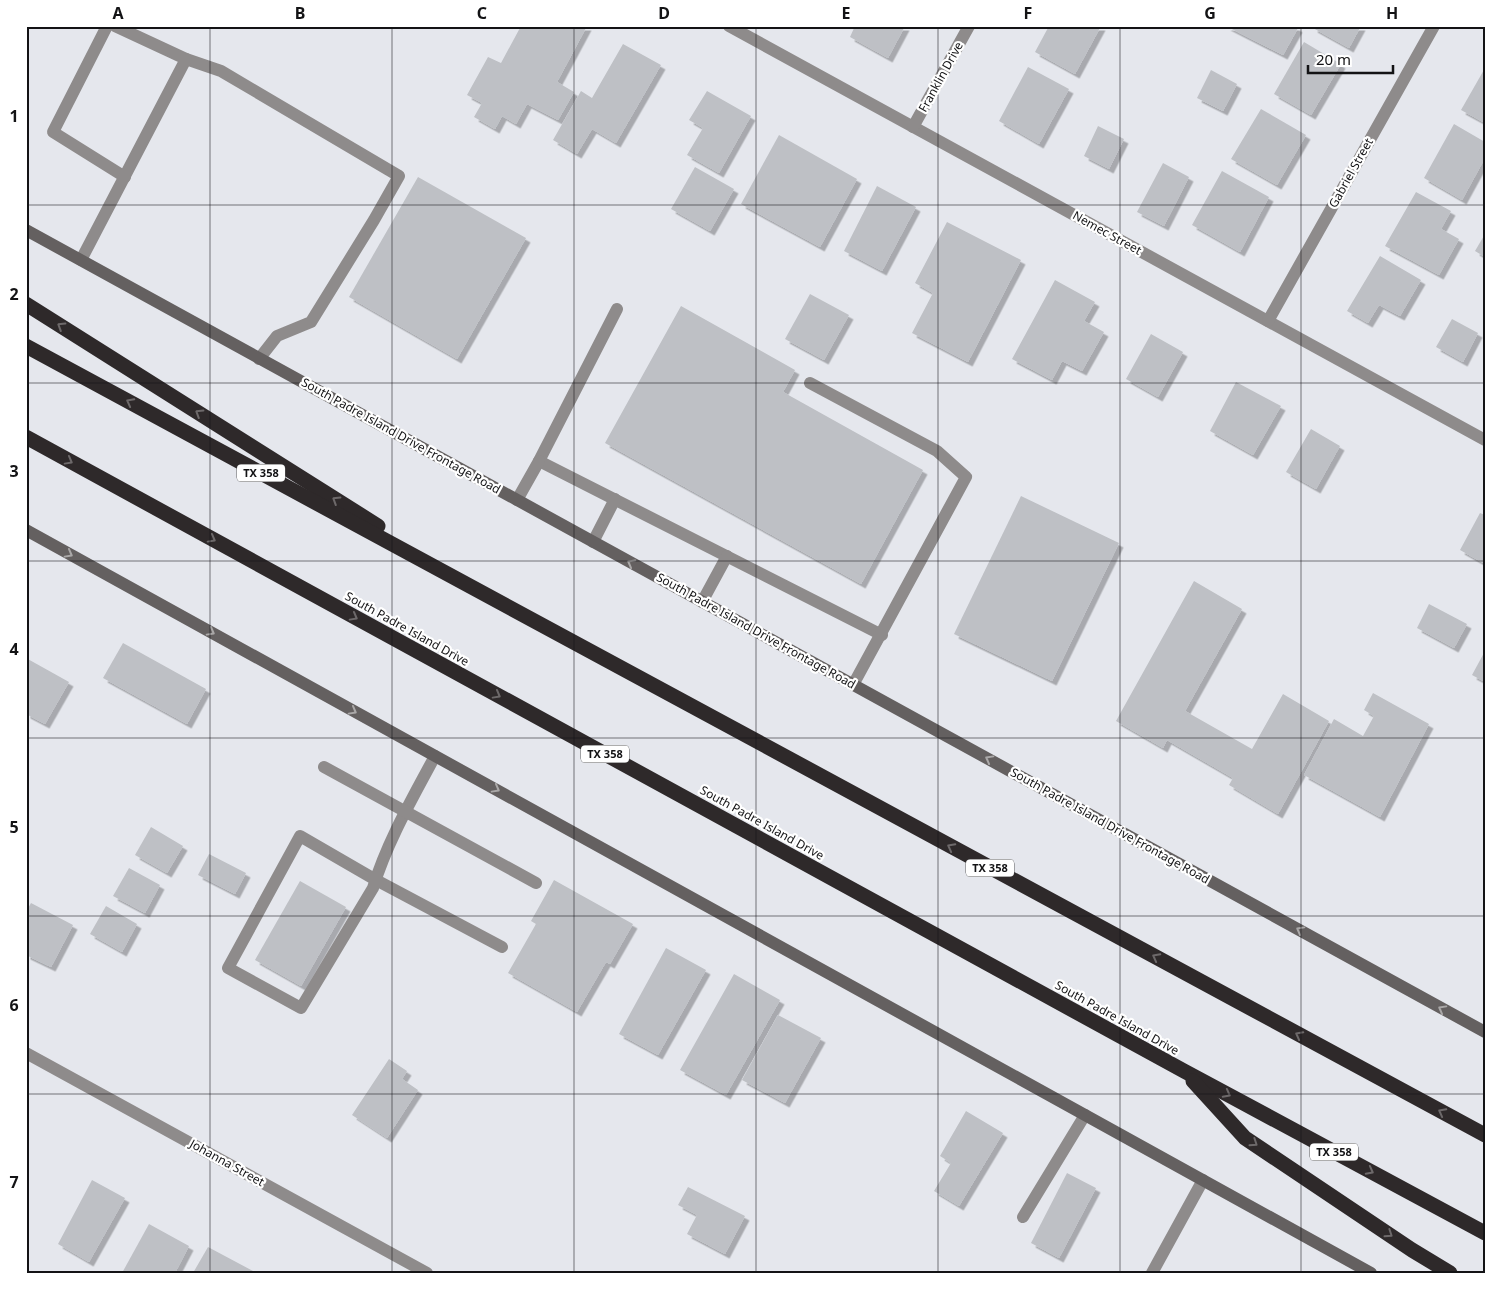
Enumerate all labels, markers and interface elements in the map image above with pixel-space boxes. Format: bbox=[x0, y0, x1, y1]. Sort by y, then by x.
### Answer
text: A bbox=[112, 2, 124, 24]
text: B bbox=[295, 2, 305, 24]
text: C bbox=[477, 2, 487, 24]
text: D bbox=[658, 2, 670, 24]
text: E bbox=[842, 2, 851, 24]
text: F bbox=[1024, 2, 1032, 24]
text: G bbox=[1204, 2, 1216, 24]
text: H bbox=[1386, 2, 1398, 24]
street label: Franklin Drive bbox=[914, 38, 967, 115]
scale bar bbox=[1308, 42, 1394, 74]
text: 20 m bbox=[1316, 49, 1351, 69]
text: 1 bbox=[9, 105, 19, 127]
street label: Gabriel Street bbox=[1324, 134, 1377, 211]
street label: Nemec Street bbox=[1070, 207, 1145, 259]
text: 2 bbox=[9, 283, 19, 305]
one-way arrow bbox=[58, 323, 67, 332]
street label: South Padre Island Drive Frontage Road bbox=[299, 374, 504, 498]
one-way arrow bbox=[126, 398, 135, 408]
one-way arrow bbox=[195, 410, 204, 419]
one-way arrow bbox=[64, 454, 73, 464]
text: 3 bbox=[9, 460, 19, 482]
road number: TX 358 bbox=[237, 464, 285, 482]
one-way arrow bbox=[332, 496, 341, 506]
one-way arrow bbox=[206, 532, 215, 542]
one-way arrow bbox=[64, 547, 73, 557]
one-way arrow bbox=[628, 559, 637, 569]
street label: South Padre Island Drive Frontage Road bbox=[654, 569, 859, 693]
street label: South Padre Island Drive bbox=[342, 587, 472, 670]
one-way arrow bbox=[349, 610, 358, 620]
one-way arrow bbox=[206, 626, 215, 636]
text: 4 bbox=[9, 638, 19, 660]
one-way arrow bbox=[491, 689, 500, 699]
one-way arrow bbox=[348, 705, 357, 715]
road number: TX 358 bbox=[581, 746, 629, 762]
one-way arrow bbox=[985, 755, 994, 765]
street label: South Padre Island Drive Frontage Road bbox=[1008, 764, 1213, 888]
street label: South Padre Island Drive bbox=[697, 781, 827, 864]
one-way arrow bbox=[490, 783, 499, 793]
text: 5 bbox=[9, 816, 19, 838]
one-way arrow bbox=[948, 843, 957, 853]
road number: TX 358 bbox=[966, 860, 1014, 876]
one-way arrow bbox=[1296, 926, 1305, 936]
one-way arrow bbox=[1152, 954, 1161, 964]
street label: South Padre Island Drive bbox=[1052, 976, 1182, 1059]
text: 6 bbox=[9, 994, 19, 1016]
one-way arrow bbox=[1438, 1005, 1447, 1015]
one-way arrow bbox=[1295, 1031, 1304, 1041]
one-way arrow bbox=[1221, 1088, 1230, 1098]
one-way arrow bbox=[1438, 1108, 1447, 1118]
street label: Johanna Street bbox=[186, 1135, 268, 1190]
one-way arrow bbox=[1249, 1137, 1258, 1147]
road number: TX 358 bbox=[1310, 1144, 1358, 1160]
one-way arrow bbox=[1364, 1165, 1373, 1175]
text: 7 bbox=[9, 1171, 19, 1193]
one-way arrow bbox=[1383, 1228, 1392, 1238]

